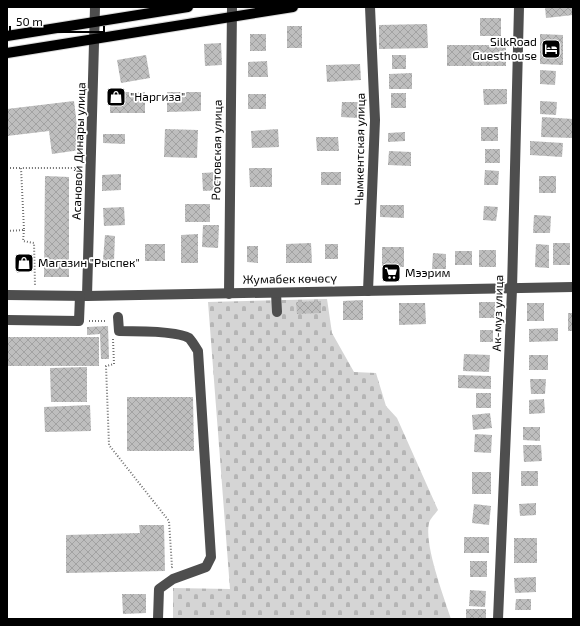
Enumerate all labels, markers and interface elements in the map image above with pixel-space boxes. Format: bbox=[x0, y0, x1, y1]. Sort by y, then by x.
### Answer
scale bar bbox=[10, 8, 104, 34]
text: 50 m bbox=[16, 14, 43, 28]
place label: SilkRoad Guesthouse bbox=[472, 34, 537, 62]
hotel icon: SilkRoad Guesthouse bbox=[540, 38, 562, 60]
street label: Асановой Динары улица bbox=[69, 82, 88, 220]
shop icon: "Наргиза" bbox=[105, 86, 127, 108]
place label: "Наргиза" bbox=[130, 89, 185, 103]
street label: Чымкентская улица bbox=[351, 93, 368, 205]
street label: Ростовская улица bbox=[208, 100, 225, 200]
shop icon: Магазин "Рыспек" bbox=[13, 252, 35, 274]
place label: Магазин "Рыспек" bbox=[38, 255, 140, 269]
supermarket icon: Мээрим bbox=[380, 262, 402, 284]
place label: Мээрим bbox=[405, 265, 451, 279]
street label: Жумабек көчөсү bbox=[243, 270, 337, 287]
street label: Ак-муз улица bbox=[489, 274, 506, 352]

